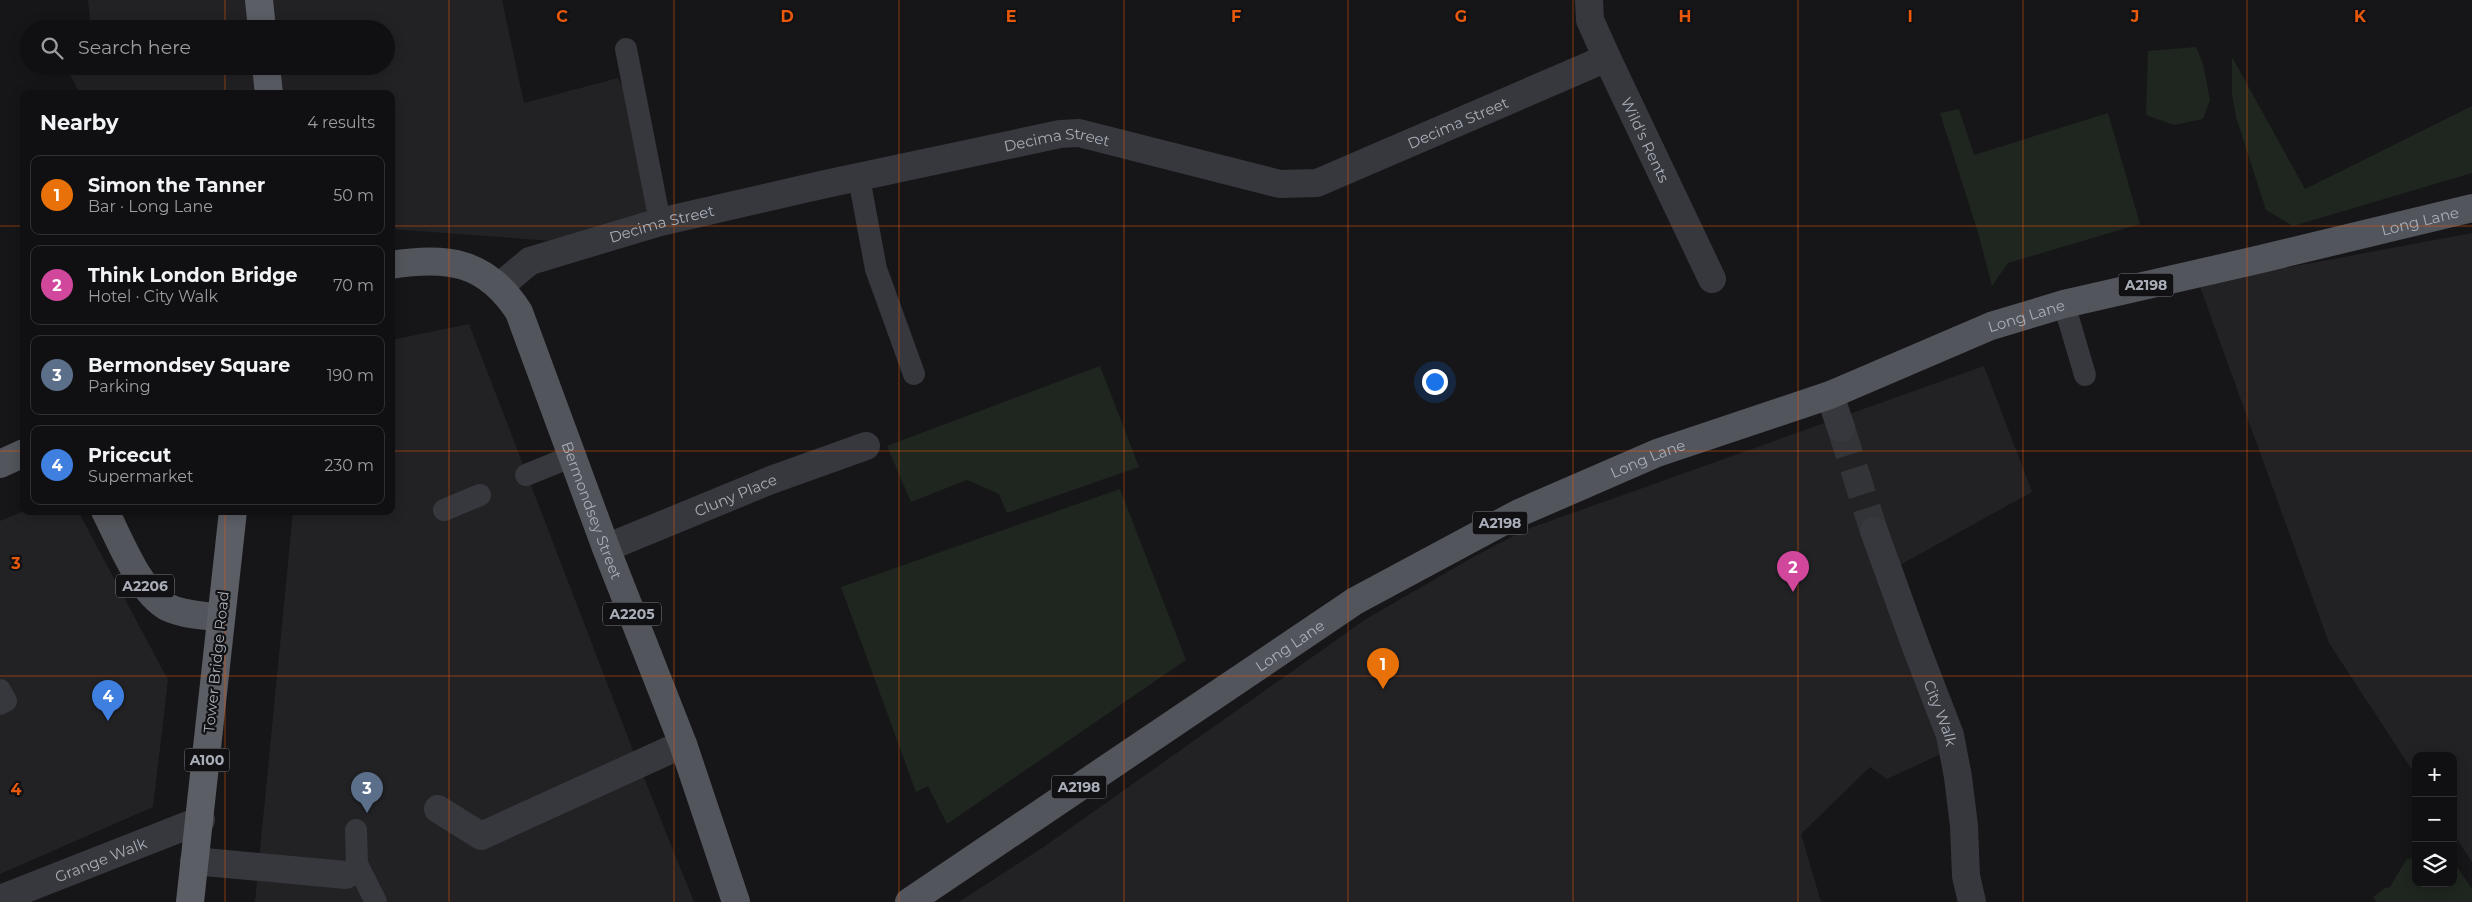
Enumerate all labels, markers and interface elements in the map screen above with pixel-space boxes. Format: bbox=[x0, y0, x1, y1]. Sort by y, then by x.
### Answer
text: C bbox=[556, 7, 568, 26]
text: D bbox=[780, 7, 794, 26]
text: E bbox=[1006, 7, 1016, 26]
text: F bbox=[1231, 7, 1241, 26]
text: G bbox=[1455, 7, 1467, 26]
text: H bbox=[1679, 7, 1691, 26]
text: I bbox=[1907, 7, 1913, 26]
text: J bbox=[2130, 7, 2139, 26]
text: K bbox=[2354, 7, 2367, 26]
search box bbox=[20, 20, 395, 75]
icon: search bbox=[38, 34, 66, 62]
text: Search here bbox=[78, 36, 191, 59]
street label: Decima Street bbox=[1404, 92, 1511, 152]
street label: Wild's Rents bbox=[1617, 94, 1674, 185]
text: Nearby bbox=[40, 110, 119, 135]
text: 4 results bbox=[307, 113, 375, 132]
street label: Decima Street bbox=[1002, 123, 1112, 155]
text: Simon the Tanner bbox=[88, 174, 265, 197]
text: 1 bbox=[54, 186, 60, 205]
text: 50 m bbox=[333, 186, 374, 205]
text: Bar · Long Lane bbox=[88, 197, 213, 216]
street label: Decima Street bbox=[607, 200, 716, 246]
street label: Long Lane bbox=[2379, 202, 2461, 239]
text: Think London Bridge bbox=[88, 264, 298, 287]
road number: A2198 bbox=[2118, 274, 2174, 296]
text: 2 bbox=[52, 276, 62, 295]
text: 70 m bbox=[333, 276, 374, 295]
text: Hotel · City Walk bbox=[88, 287, 218, 306]
street label: Long Lane bbox=[1985, 295, 2067, 336]
text: Bermondsey Square bbox=[88, 354, 290, 377]
text: 3 bbox=[52, 366, 62, 385]
text: 190 m bbox=[327, 366, 374, 385]
your location bbox=[1422, 369, 1448, 395]
text: Parking bbox=[88, 377, 151, 396]
street label: Long Lane bbox=[1607, 435, 1688, 482]
street label: Bermondsey Street bbox=[558, 439, 627, 582]
text: Pricecut bbox=[88, 444, 171, 467]
text: 4 bbox=[51, 456, 63, 475]
text: 230 m bbox=[324, 456, 374, 475]
text: Supermarket bbox=[88, 467, 194, 486]
street label: Cluny Place bbox=[691, 469, 779, 520]
road number: A2198 bbox=[1472, 512, 1528, 534]
pin: 2 bbox=[1777, 551, 1809, 592]
text: 3 bbox=[10, 554, 21, 573]
road number: A2206 bbox=[116, 574, 174, 598]
street label: Tower Bridge Road bbox=[199, 590, 233, 734]
road number: A2205 bbox=[603, 602, 661, 626]
street label: Long Lane bbox=[1251, 615, 1328, 675]
pin: 1 bbox=[1367, 648, 1399, 689]
street label: City Walk bbox=[1920, 677, 1961, 748]
pin: 4 bbox=[92, 680, 124, 721]
road number: A100 bbox=[184, 748, 230, 772]
map controls bbox=[2412, 752, 2457, 887]
button: + bbox=[2412, 752, 2457, 797]
pin: 3 bbox=[351, 772, 383, 813]
road number: A2198 bbox=[1052, 776, 1106, 799]
text: 4 bbox=[10, 780, 22, 799]
button: − bbox=[2412, 797, 2457, 842]
street label: Grange Walk bbox=[52, 833, 149, 886]
button: layers bbox=[2412, 842, 2457, 887]

